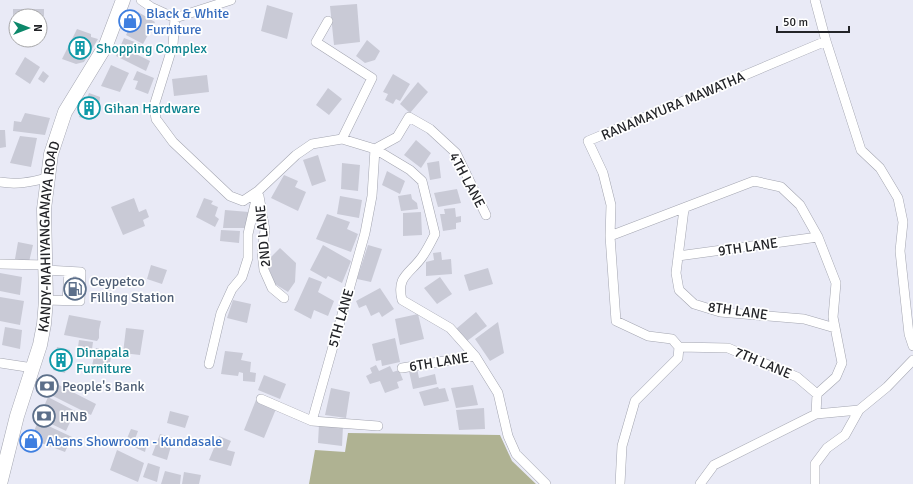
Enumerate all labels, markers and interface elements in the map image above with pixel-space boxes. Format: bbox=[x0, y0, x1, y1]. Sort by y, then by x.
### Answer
place label: Black & White Furniture bbox=[146, 5, 229, 38]
north arrow bbox=[8, 8, 48, 48]
shop icon: Black & White Furniture bbox=[117, 8, 143, 34]
scale bar bbox=[777, 8, 849, 34]
text: 50 m bbox=[783, 15, 808, 30]
text: N bbox=[31, 24, 44, 32]
building icon: Shopping Complex bbox=[67, 35, 93, 61]
place label: Shopping Complex bbox=[96, 40, 208, 57]
street label: RANAMAYURA MAWATHA bbox=[599, 68, 748, 144]
building icon: Gihan Hardware bbox=[76, 95, 102, 121]
place label: Gihan Hardware bbox=[104, 100, 200, 117]
street label: KANDY-MAHIYANGANAYA ROAD bbox=[34, 139, 63, 334]
street label: 4TH LANE bbox=[445, 149, 489, 211]
street label: 2ND LANE bbox=[252, 204, 274, 268]
street label: 9TH LANE bbox=[717, 234, 779, 260]
place label: Ceypetco Filling Station bbox=[90, 273, 174, 306]
fuel station icon: Ceypetco Filling Station bbox=[62, 276, 88, 302]
street label: 5TH LANE bbox=[325, 287, 357, 349]
street label: 8TH LANE bbox=[707, 298, 769, 324]
street label: 7TH LANE bbox=[732, 343, 794, 383]
place label: Dinapala Furniture bbox=[76, 344, 132, 377]
building icon: Dinapala Furniture bbox=[48, 347, 74, 373]
street label: 6TH LANE bbox=[408, 349, 470, 375]
bank icon: People's Bank bbox=[34, 373, 60, 399]
place label: People's Bank bbox=[62, 378, 145, 395]
bank icon: HNB bbox=[31, 403, 57, 429]
place label: HNB bbox=[60, 408, 87, 425]
shop icon: Abans Showroom - Kundasale bbox=[18, 428, 44, 454]
place label: Abans Showroom - Kundasale bbox=[46, 433, 222, 450]

